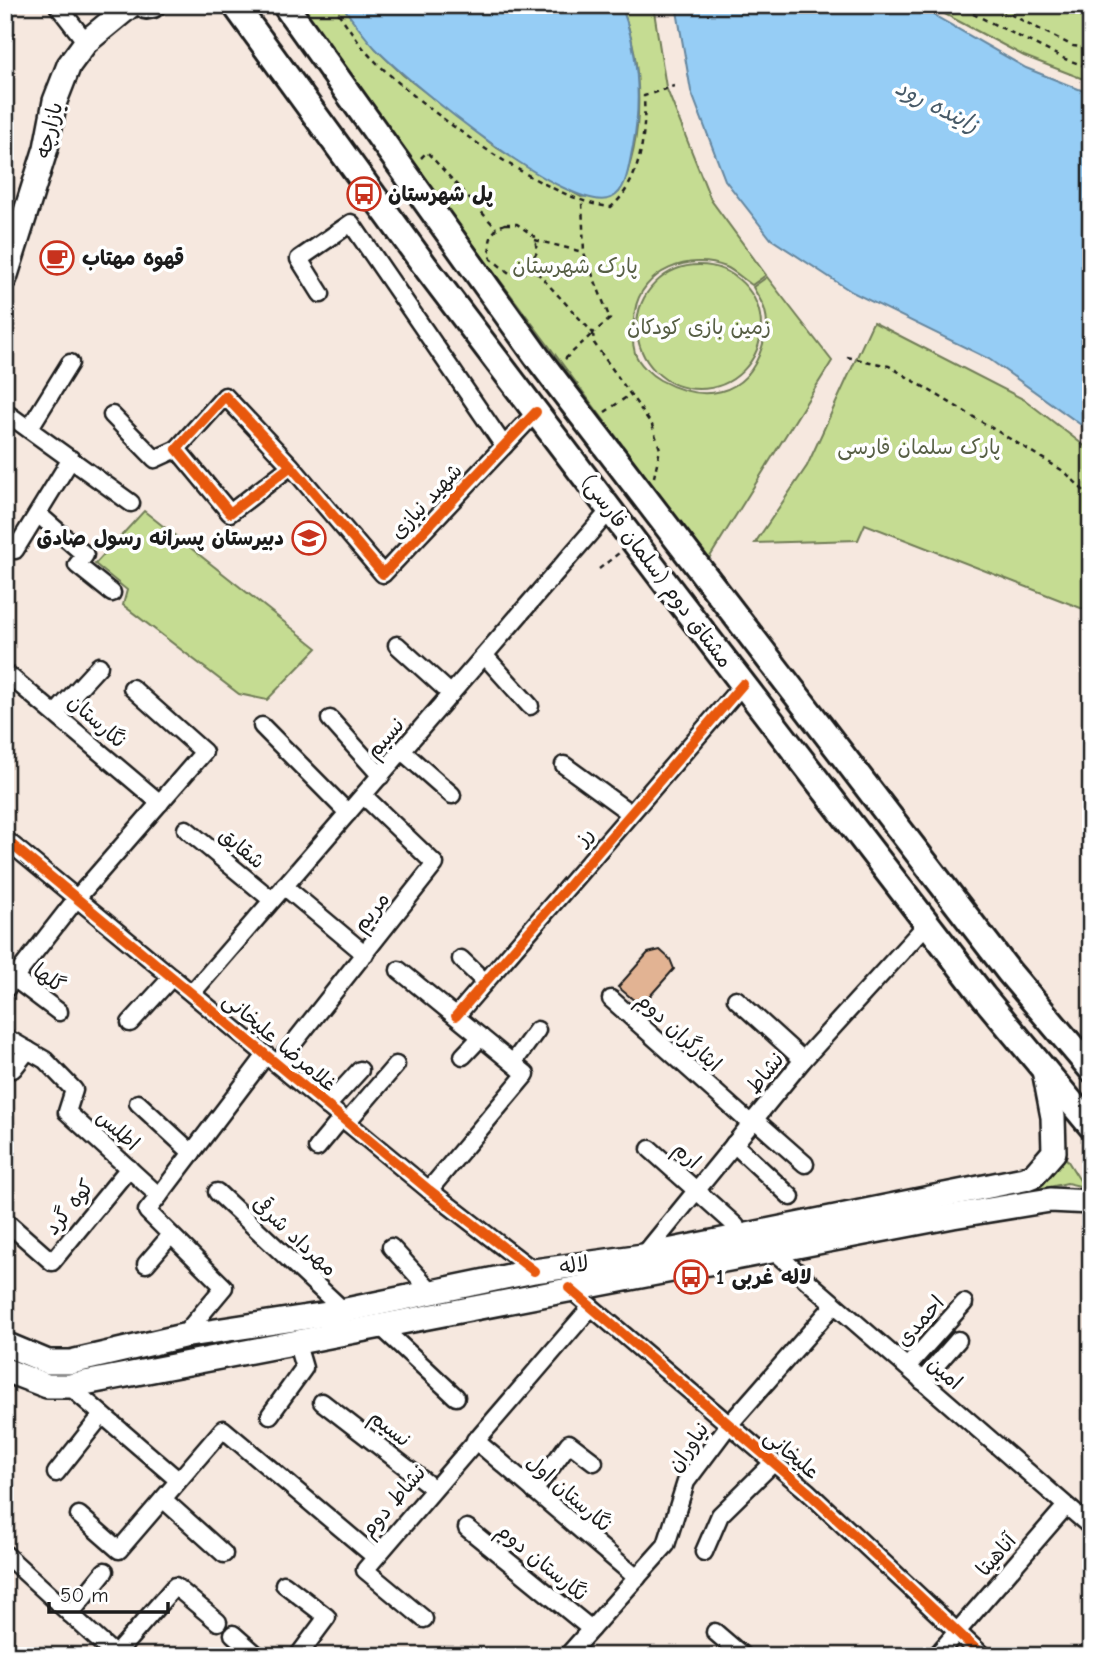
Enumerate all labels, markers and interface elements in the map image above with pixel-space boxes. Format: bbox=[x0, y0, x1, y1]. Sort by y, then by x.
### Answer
water label: زاینده رود bbox=[891, 74, 983, 138]
street label: بازارچه bbox=[30, 100, 68, 161]
bus stop icon: پل شهرستان bbox=[345, 175, 383, 213]
place label: پل شهرستان bbox=[388, 182, 493, 207]
cafe icon: قهوه مهتاب bbox=[38, 239, 76, 277]
place label: قهوه مهتاب bbox=[82, 246, 184, 272]
park label: پارک شهرستان bbox=[512, 254, 638, 279]
park label: زمین بازی کودکان bbox=[627, 315, 771, 340]
park label: پارک سلمان فارسی bbox=[837, 435, 1001, 461]
street label: شهید نیازی bbox=[385, 458, 467, 544]
street label: مشتاق دوم (سلمان فارسی) bbox=[573, 470, 737, 675]
school or university icon: دبیرستان پسرانه رسول صادق bbox=[290, 519, 328, 557]
place label: دبیرستان پسرانه رسول صادق bbox=[37, 526, 284, 551]
street label: نگارستان bbox=[63, 689, 131, 753]
street label: نسیم bbox=[361, 713, 412, 766]
street label: شقایق bbox=[214, 822, 270, 874]
street label: رز bbox=[568, 822, 598, 851]
street label: مریم bbox=[348, 887, 397, 939]
street label: گلها bbox=[28, 958, 70, 998]
street label: غلامرضا علیخانی bbox=[217, 988, 342, 1098]
street label: ایثارگران دوم bbox=[629, 988, 726, 1079]
street label: نشاط bbox=[741, 1048, 789, 1098]
street label: اطلس bbox=[92, 1105, 144, 1155]
street label: ارم bbox=[666, 1137, 706, 1176]
street label: کوه گرد bbox=[39, 1175, 99, 1240]
street label: مهرداد شرقی bbox=[248, 1190, 343, 1281]
street label: لاله bbox=[558, 1251, 590, 1279]
bus stop icon: لاله غربی 1 bbox=[672, 1258, 710, 1296]
place label: لاله غربی 1 bbox=[716, 1265, 811, 1290]
street label: احمدی bbox=[891, 1291, 949, 1351]
street label: امین bbox=[923, 1352, 967, 1394]
street label: نسیم bbox=[362, 1404, 415, 1455]
street label: نیاوران bbox=[662, 1418, 715, 1477]
street label: علیخانی bbox=[758, 1424, 824, 1486]
street label: نگارستان اول bbox=[522, 1450, 616, 1536]
street label: نشاط دوم bbox=[355, 1460, 434, 1544]
street label: نگارستان دوم bbox=[489, 1518, 592, 1609]
street label: آناهیتا bbox=[971, 1528, 1021, 1581]
scale bar bbox=[49, 1570, 168, 1614]
text: 50 m bbox=[60, 1583, 109, 1607]

